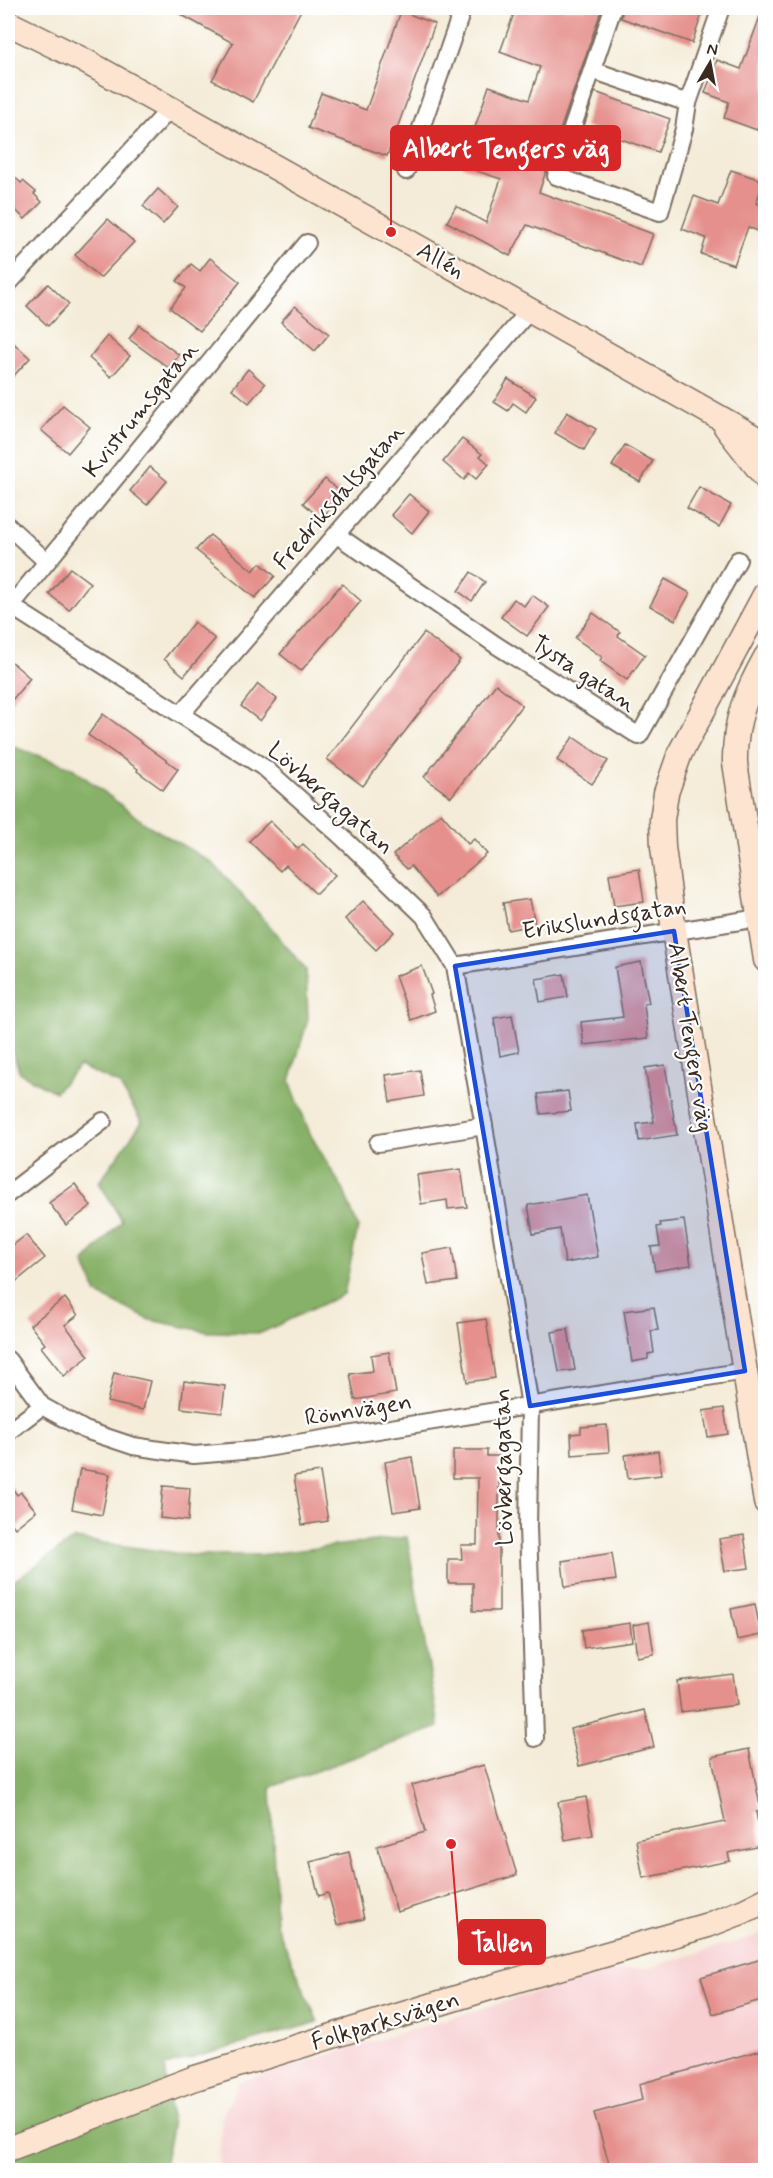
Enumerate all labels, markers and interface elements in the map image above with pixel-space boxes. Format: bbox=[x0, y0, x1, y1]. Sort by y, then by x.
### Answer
north arrow bbox=[680, 33, 740, 93]
text: N bbox=[705, 38, 719, 61]
callout: Albert Tengers väg bbox=[391, 126, 620, 170]
text: Albert Tengers väg bbox=[402, 133, 610, 170]
street label: Allén bbox=[411, 236, 470, 287]
street label: Kvistrumsgatan bbox=[77, 335, 206, 485]
street label: Fredriksdalsgatan bbox=[267, 417, 412, 577]
street label: Tysta gatan bbox=[525, 629, 642, 720]
street label: Lövbergagatan bbox=[258, 736, 400, 865]
street label: Erikslundsgatan bbox=[520, 891, 689, 951]
street label: Albert Tengers väg bbox=[656, 940, 720, 1135]
street label: Rönnvägen bbox=[302, 1387, 414, 1434]
street label: Lövbergagatan bbox=[488, 1388, 524, 1546]
callout: Tallen bbox=[459, 1920, 545, 1964]
text: Tallen bbox=[471, 1927, 533, 1961]
street label: Folkparksvägen bbox=[308, 1984, 463, 2059]

